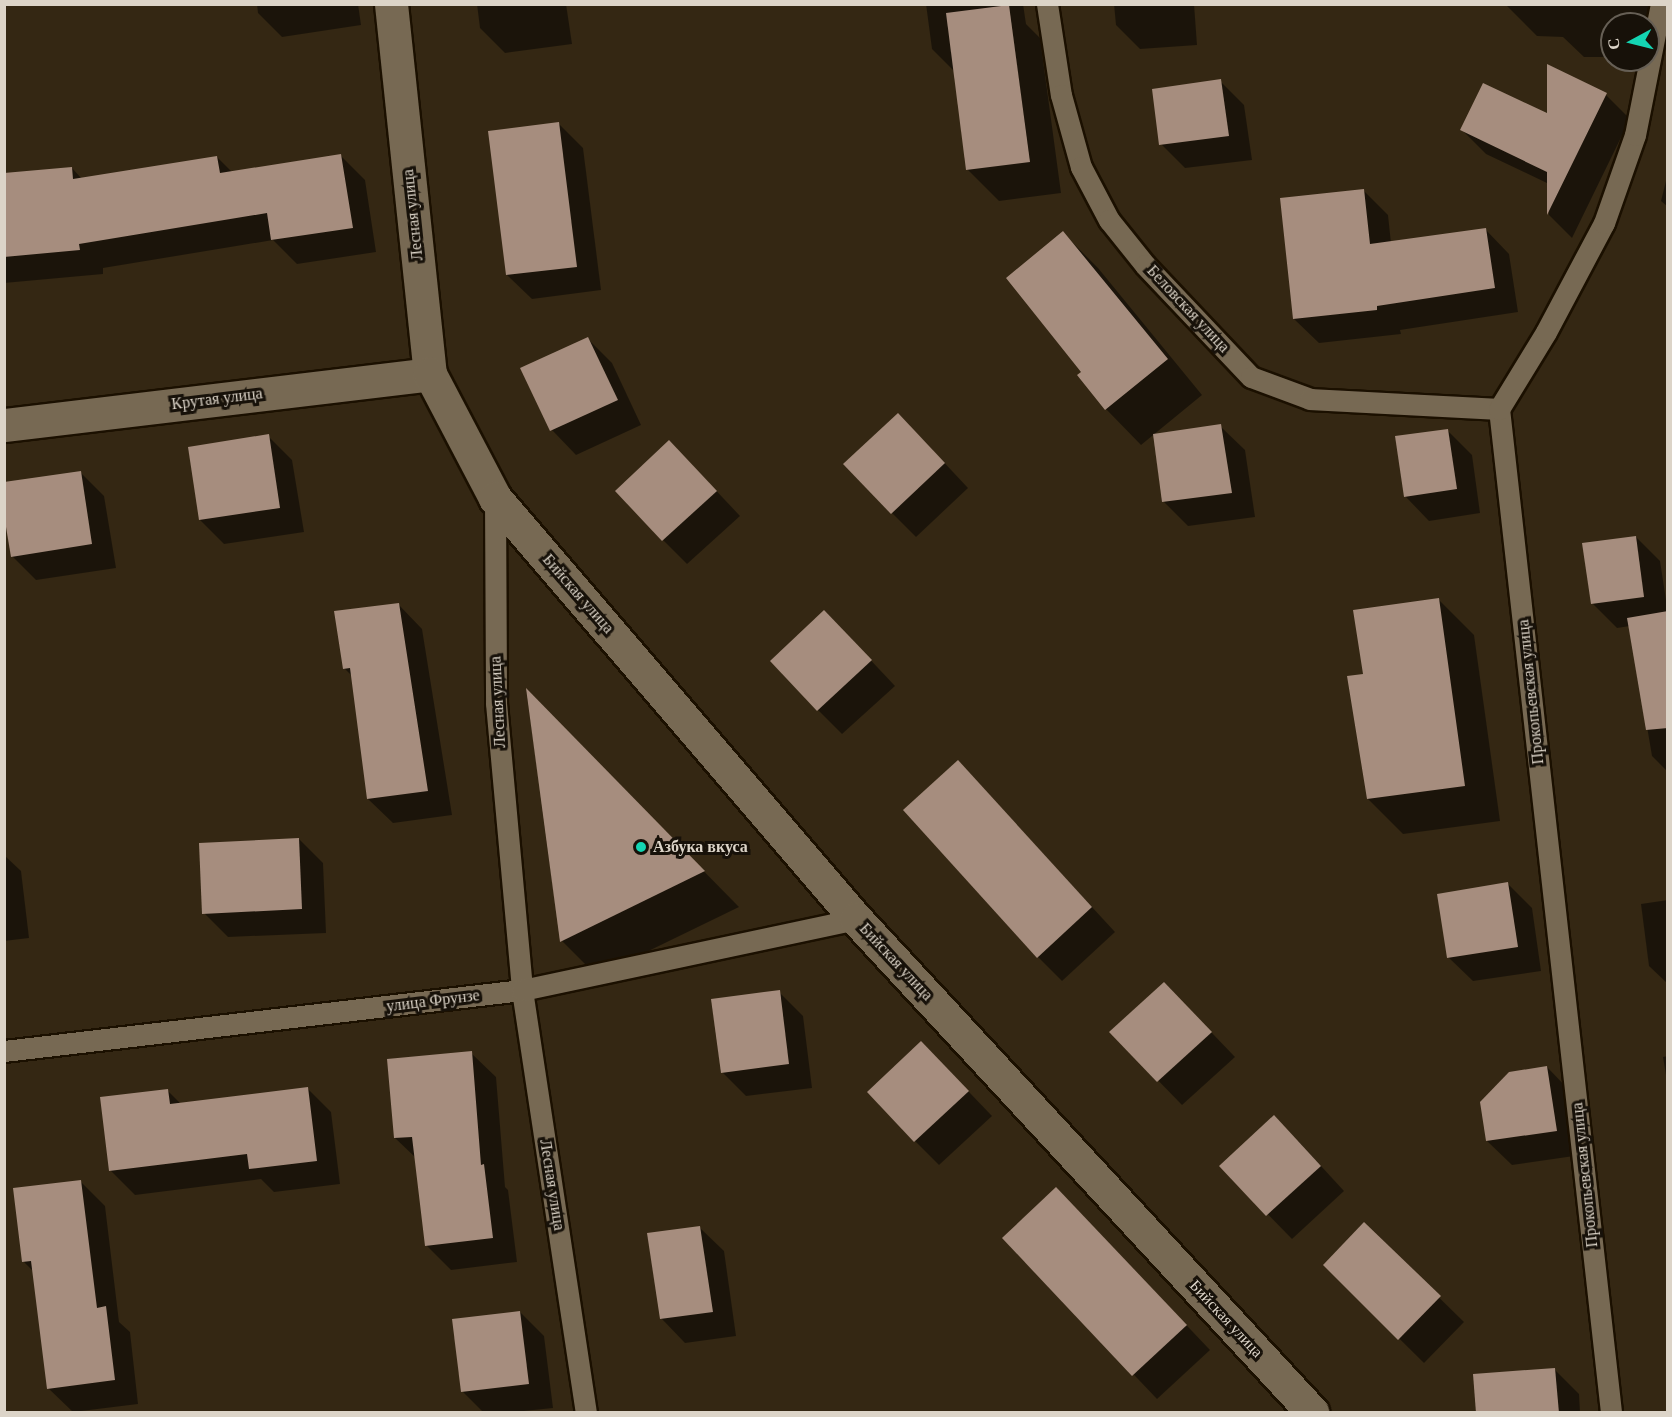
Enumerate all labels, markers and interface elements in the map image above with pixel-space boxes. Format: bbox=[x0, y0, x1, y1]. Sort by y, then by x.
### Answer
north arrow bbox=[1600, 12, 1660, 72]
text: С bbox=[1604, 37, 1623, 51]
street label: Лесная улица bbox=[399, 168, 427, 262]
street label: Беловская улица bbox=[1143, 261, 1233, 357]
street label: Крутая улица bbox=[170, 384, 264, 414]
street label: Бийская улица bbox=[538, 550, 618, 638]
street label: Прокопьевская улица bbox=[1514, 619, 1548, 765]
street label: Лесная улица bbox=[486, 656, 510, 748]
place label: Азбука вкуса bbox=[653, 837, 748, 857]
marker: Азбука вкуса bbox=[634, 840, 648, 854]
street label: Бийская улица bbox=[855, 919, 937, 1005]
street label: улица Фрунзе bbox=[385, 986, 481, 1016]
street label: Прокопьевская улица bbox=[1568, 1102, 1602, 1248]
street label: Лесная улица bbox=[535, 1138, 569, 1232]
street label: Бийская улица bbox=[1185, 1276, 1267, 1362]

